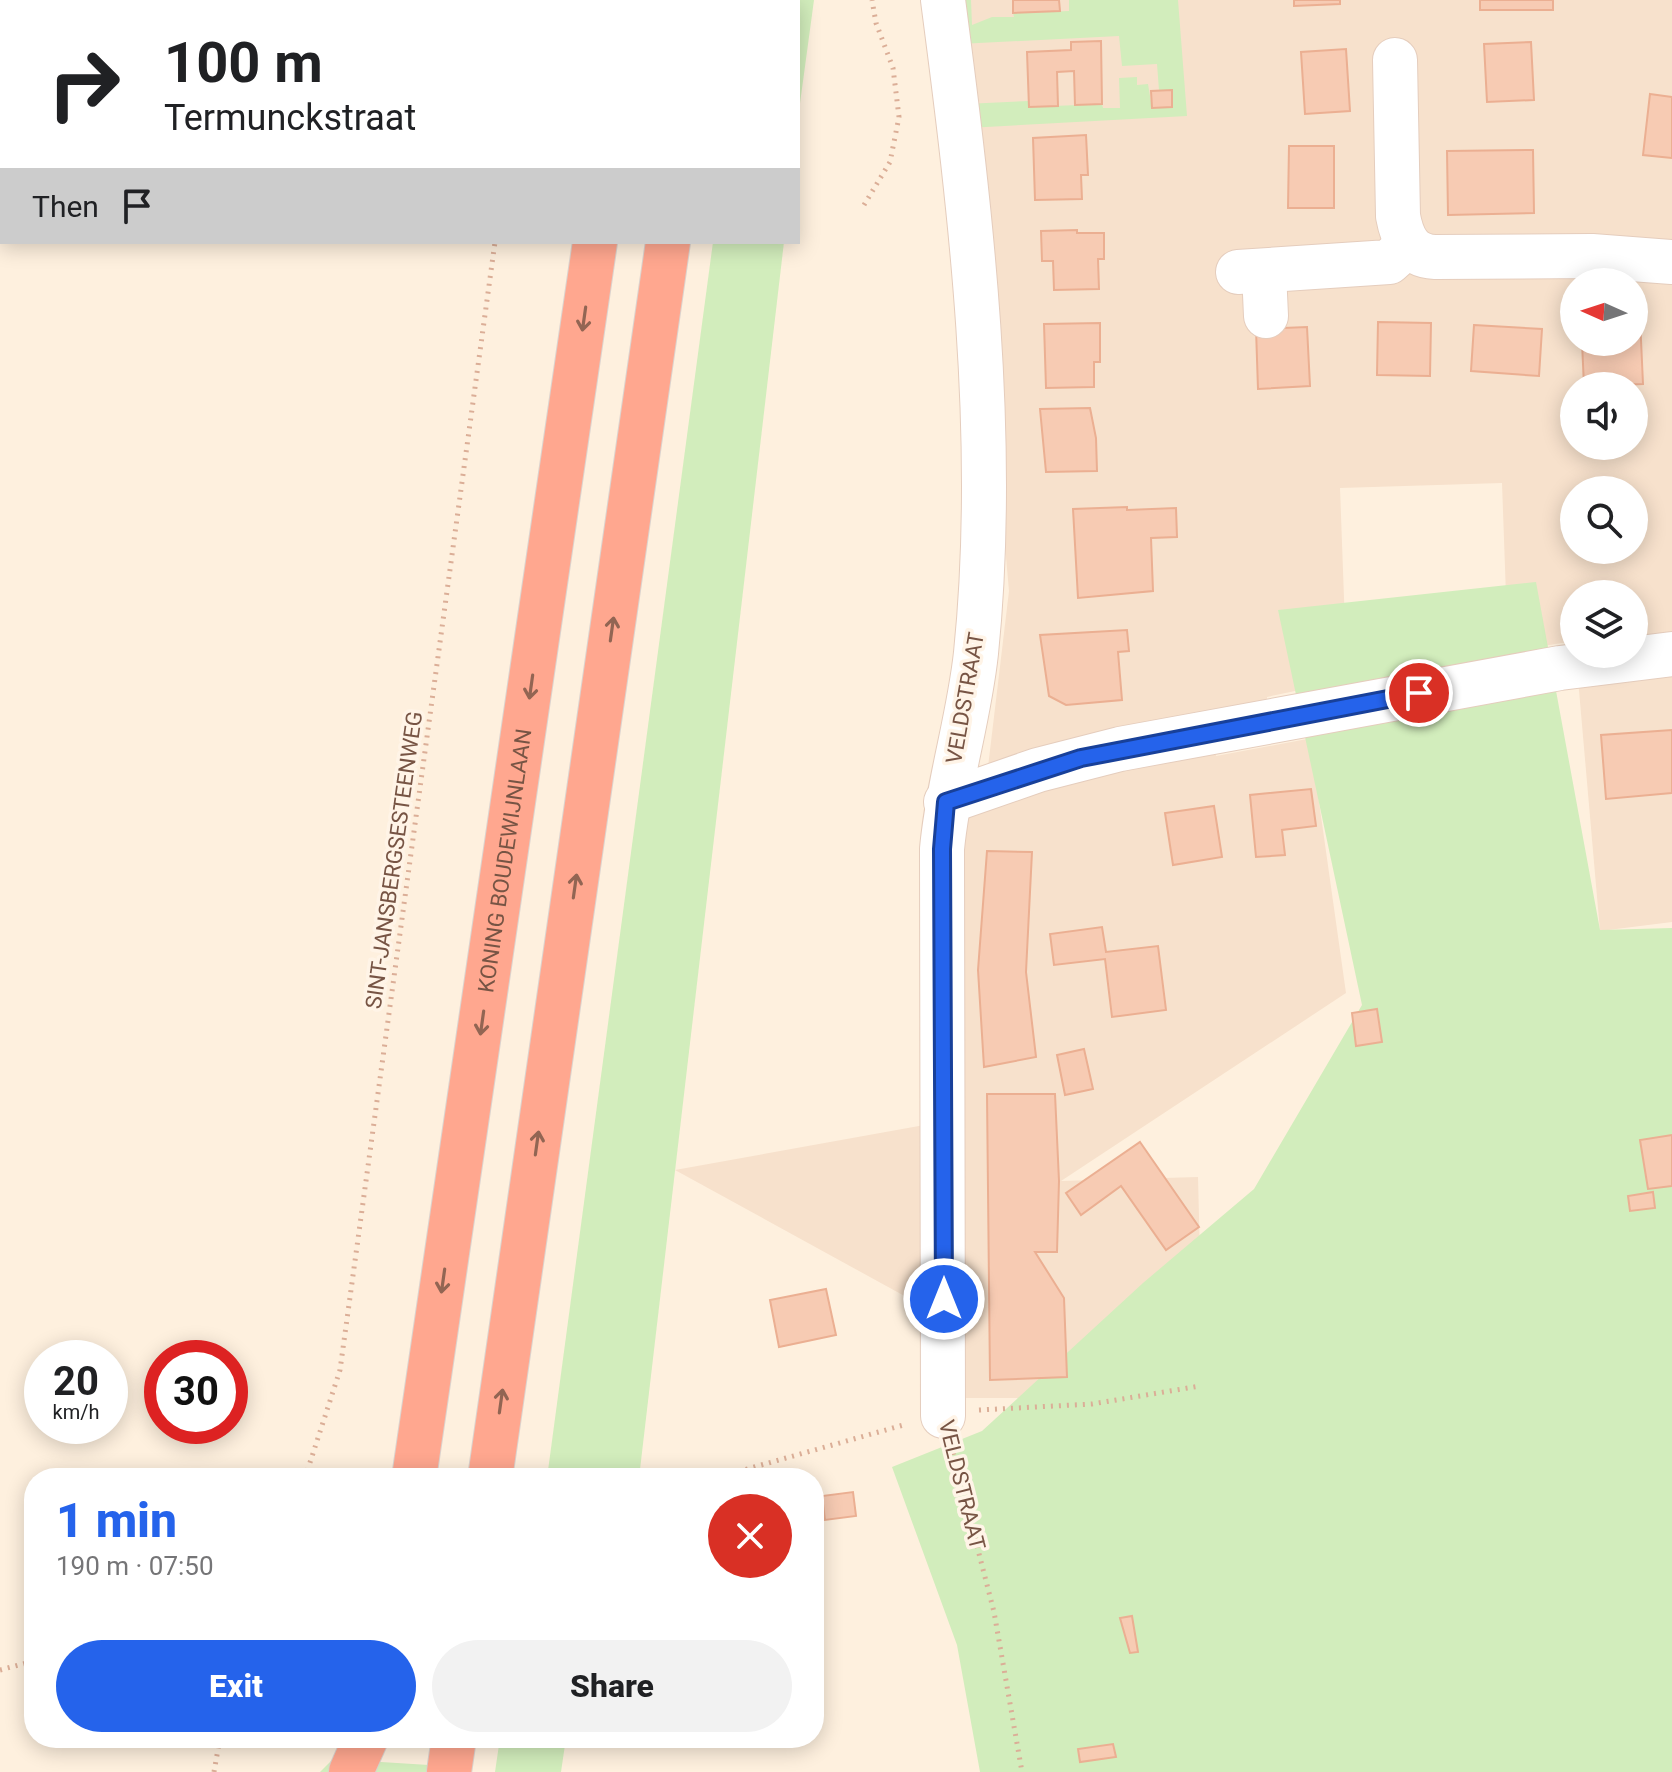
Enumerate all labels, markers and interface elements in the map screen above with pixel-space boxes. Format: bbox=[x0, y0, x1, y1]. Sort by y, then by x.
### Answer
text: 100 m bbox=[164, 30, 323, 96]
icon: right bbox=[32, 32, 136, 136]
text: Termunckstraat bbox=[164, 97, 416, 139]
icon: arrive bbox=[115, 184, 159, 228]
text: Then bbox=[32, 189, 99, 224]
north arrow bbox=[1560, 268, 1648, 356]
map controls bbox=[1560, 268, 1648, 668]
one-way arrow bbox=[576, 306, 591, 331]
button: sound bbox=[1560, 372, 1648, 460]
button: search bbox=[1560, 476, 1648, 564]
button: layers bbox=[1560, 580, 1648, 668]
one-way arrow bbox=[605, 617, 620, 642]
street label: VELDSTRAAT bbox=[941, 630, 989, 766]
pin bbox=[1385, 659, 1453, 727]
icon: arrive bbox=[1397, 671, 1441, 715]
one-way arrow bbox=[523, 674, 538, 700]
street label: SINT-JANSBERGSESTEENWEG bbox=[361, 710, 427, 1010]
street label: KONING BOUDEWIJNLAAN bbox=[473, 727, 536, 994]
one-way arrow bbox=[568, 874, 583, 899]
one-way arrow bbox=[474, 1009, 489, 1035]
one-way arrow bbox=[530, 1131, 545, 1156]
position arrow bbox=[902, 1257, 986, 1341]
one-way arrow bbox=[435, 1268, 450, 1293]
speed limit sign: 30 bbox=[144, 1340, 248, 1444]
text: 20 bbox=[53, 1358, 99, 1405]
one-way arrow bbox=[494, 1389, 509, 1414]
text: km/h bbox=[53, 1400, 99, 1424]
street label: VELDSTRAAT bbox=[934, 1417, 990, 1553]
text: 1 min bbox=[56, 1492, 177, 1549]
button: close bbox=[708, 1494, 792, 1578]
text: 190 m · 07:50 bbox=[56, 1551, 214, 1581]
button: Exit bbox=[56, 1640, 416, 1732]
button: Share bbox=[432, 1640, 792, 1732]

